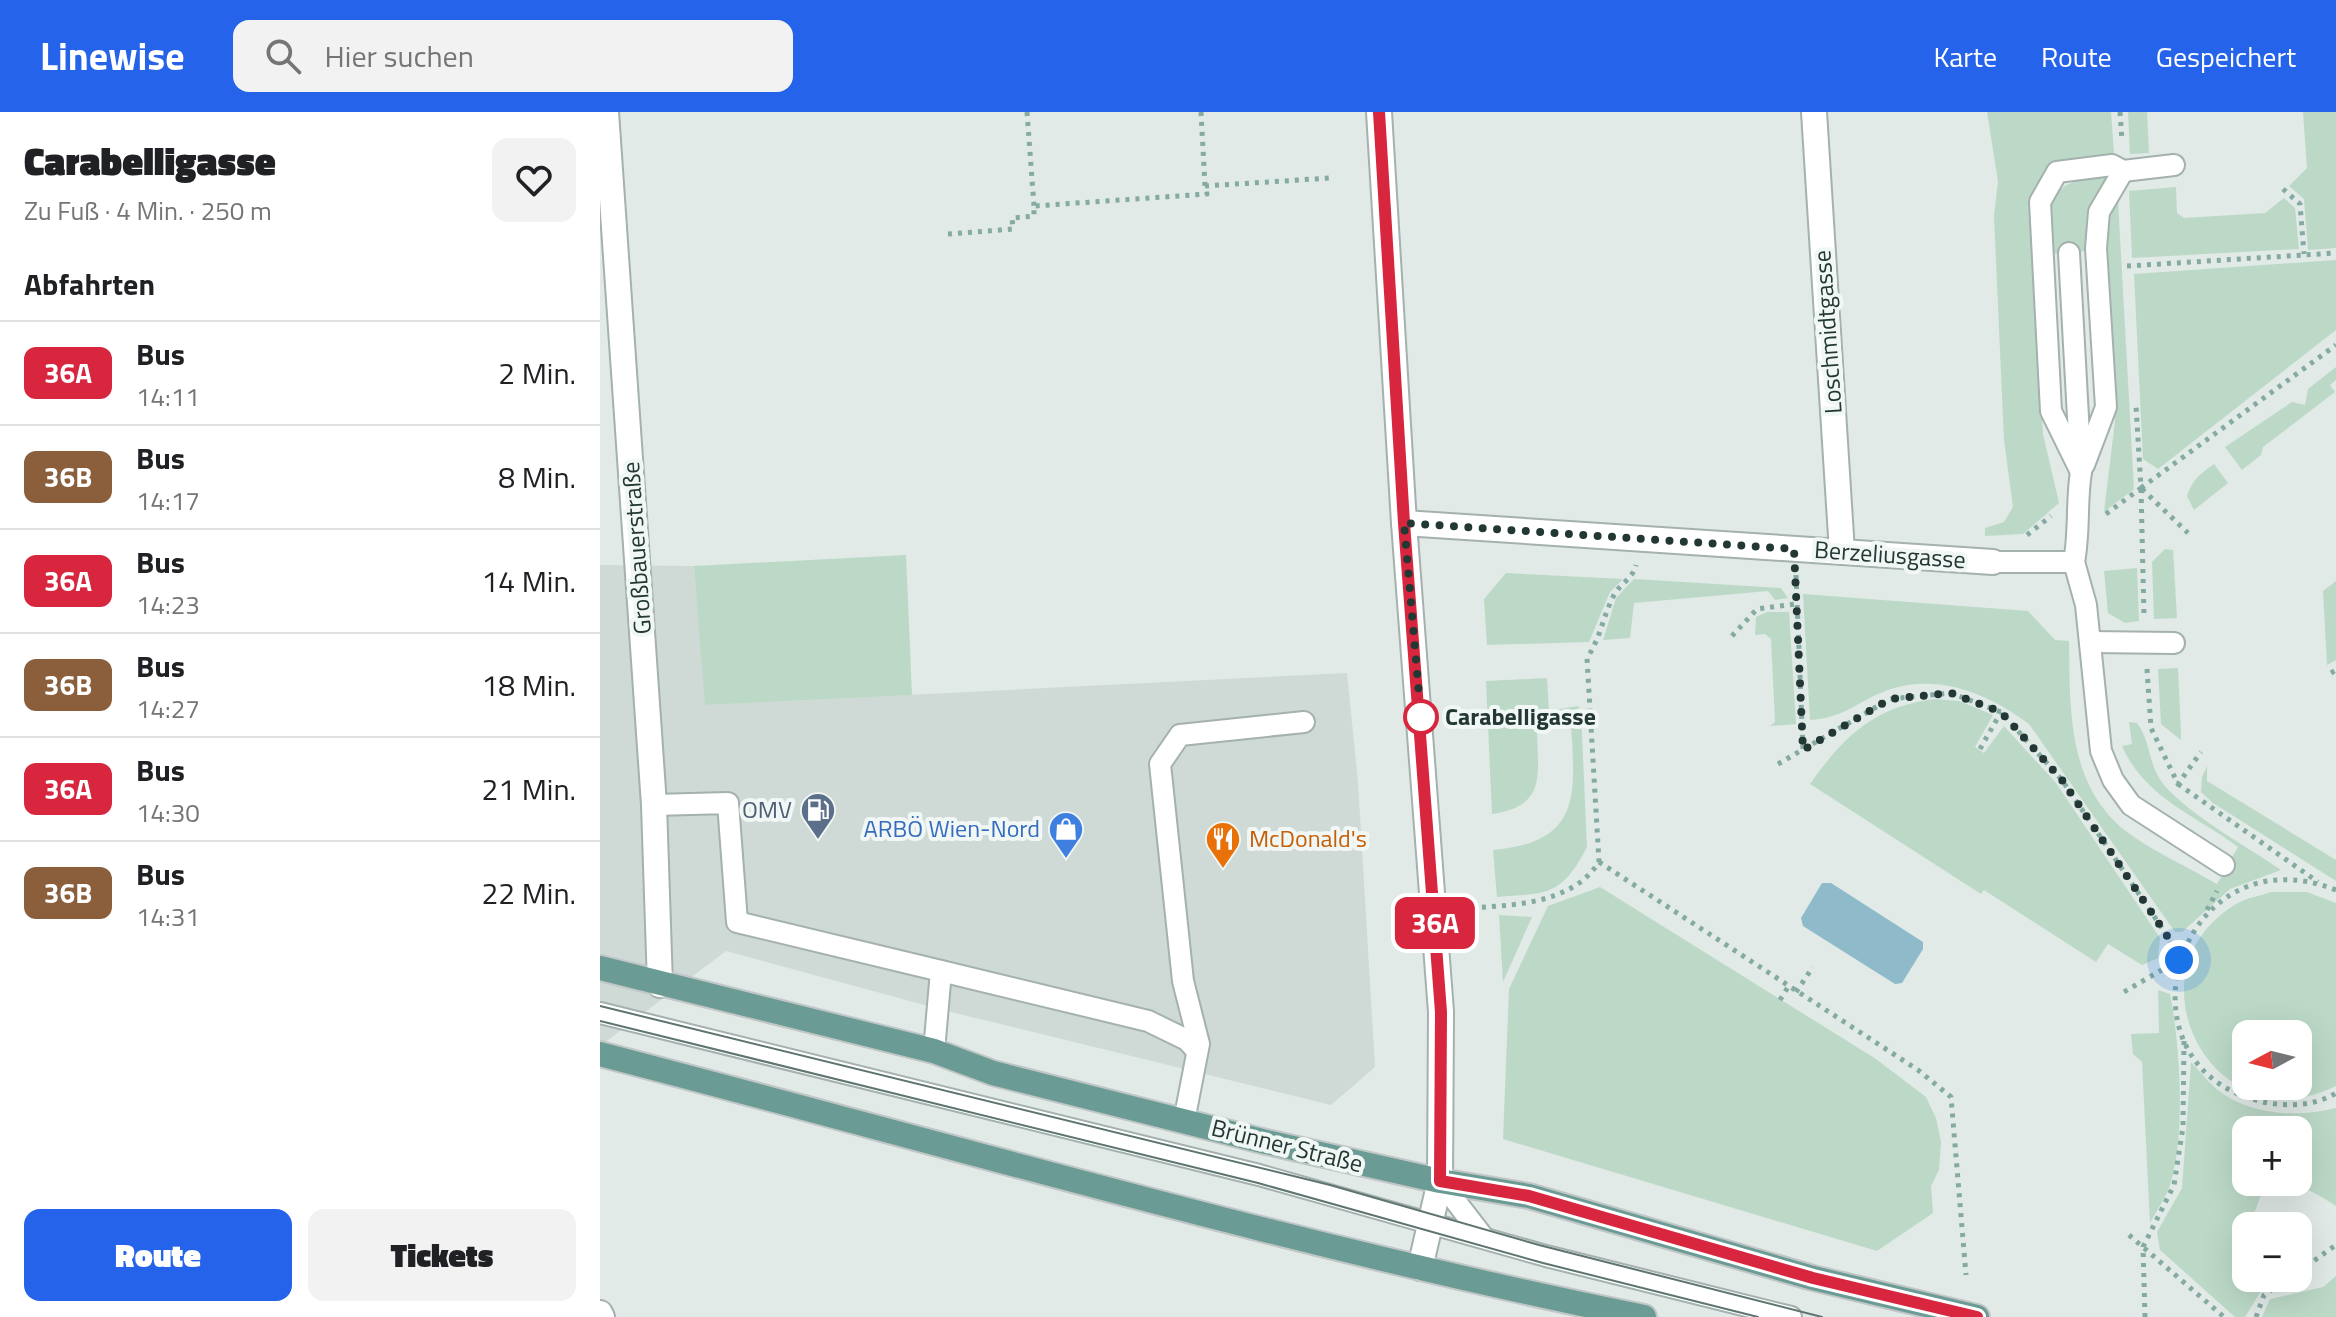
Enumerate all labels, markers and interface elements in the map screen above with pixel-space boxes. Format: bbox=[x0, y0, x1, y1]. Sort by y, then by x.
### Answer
search box bbox=[233, 20, 793, 92]
text: Linewise bbox=[40, 27, 185, 85]
text: Hier suchen bbox=[325, 33, 474, 79]
icon: search bbox=[261, 34, 305, 78]
text: Karte bbox=[1933, 35, 1997, 78]
text: Route bbox=[2041, 35, 2112, 78]
text: Gespeichert bbox=[2156, 35, 2296, 78]
text: Carabelligasse bbox=[24, 132, 276, 190]
button: heart bbox=[492, 138, 576, 222]
text: Zu Fuß · 4 Min. · 250 m bbox=[24, 191, 272, 230]
street label: Loschmidtgasse bbox=[1803, 249, 1851, 415]
text: Abfahrten bbox=[24, 261, 155, 307]
text: Bus bbox=[136, 331, 185, 377]
text: 2 Min. bbox=[498, 350, 576, 396]
text: 36A bbox=[44, 351, 92, 394]
text: 14:11 bbox=[136, 377, 200, 416]
text: Bus bbox=[136, 435, 185, 481]
text: 8 Min. bbox=[498, 454, 576, 500]
text: 36B bbox=[44, 455, 92, 498]
street label: Großbauerstraße bbox=[612, 461, 660, 636]
text: 14:17 bbox=[136, 481, 200, 520]
street label: Berzeliusgasse bbox=[1813, 531, 1967, 577]
text: Bus bbox=[136, 539, 185, 585]
text: 14 Min. bbox=[481, 558, 576, 604]
text: 36A bbox=[44, 559, 92, 602]
text: 14:23 bbox=[136, 585, 200, 624]
text: Bus bbox=[136, 643, 185, 689]
text: 18 Min. bbox=[481, 662, 576, 708]
text: 36B bbox=[44, 663, 92, 706]
text: 14:27 bbox=[136, 689, 200, 728]
place label: Carabelligasse bbox=[1445, 698, 1596, 734]
marker: Carabelligasse bbox=[1404, 700, 1438, 734]
text: Bus bbox=[136, 747, 185, 793]
text: 21 Min. bbox=[481, 766, 576, 812]
text: 36A bbox=[44, 767, 92, 810]
place label: OMV bbox=[742, 791, 792, 827]
fuel station icon: OMV bbox=[799, 791, 837, 841]
text: 14:30 bbox=[136, 793, 200, 832]
place label: ARBÖ Wien-Nord bbox=[864, 810, 1040, 846]
shop icon: ARBÖ Wien-Nord bbox=[1047, 810, 1085, 860]
restaurant icon: McDonald's bbox=[1204, 820, 1242, 870]
place label: McDonald's bbox=[1249, 820, 1367, 856]
text: Bus bbox=[136, 851, 185, 897]
text: 22 Min. bbox=[481, 870, 576, 916]
text: 36B bbox=[44, 871, 92, 914]
text: 14:31 bbox=[136, 897, 200, 936]
line badge: 36A bbox=[1389, 897, 1481, 949]
text: 36A bbox=[1411, 901, 1459, 944]
your location bbox=[2159, 940, 2199, 980]
north arrow bbox=[2232, 1020, 2312, 1100]
map controls bbox=[2232, 1020, 2312, 1292]
street label: Brünner Straße bbox=[1208, 1109, 1367, 1181]
button: + bbox=[2232, 1116, 2312, 1196]
button: Route bbox=[24, 1209, 292, 1301]
button: Tickets bbox=[308, 1209, 576, 1301]
button: − bbox=[2232, 1212, 2312, 1292]

